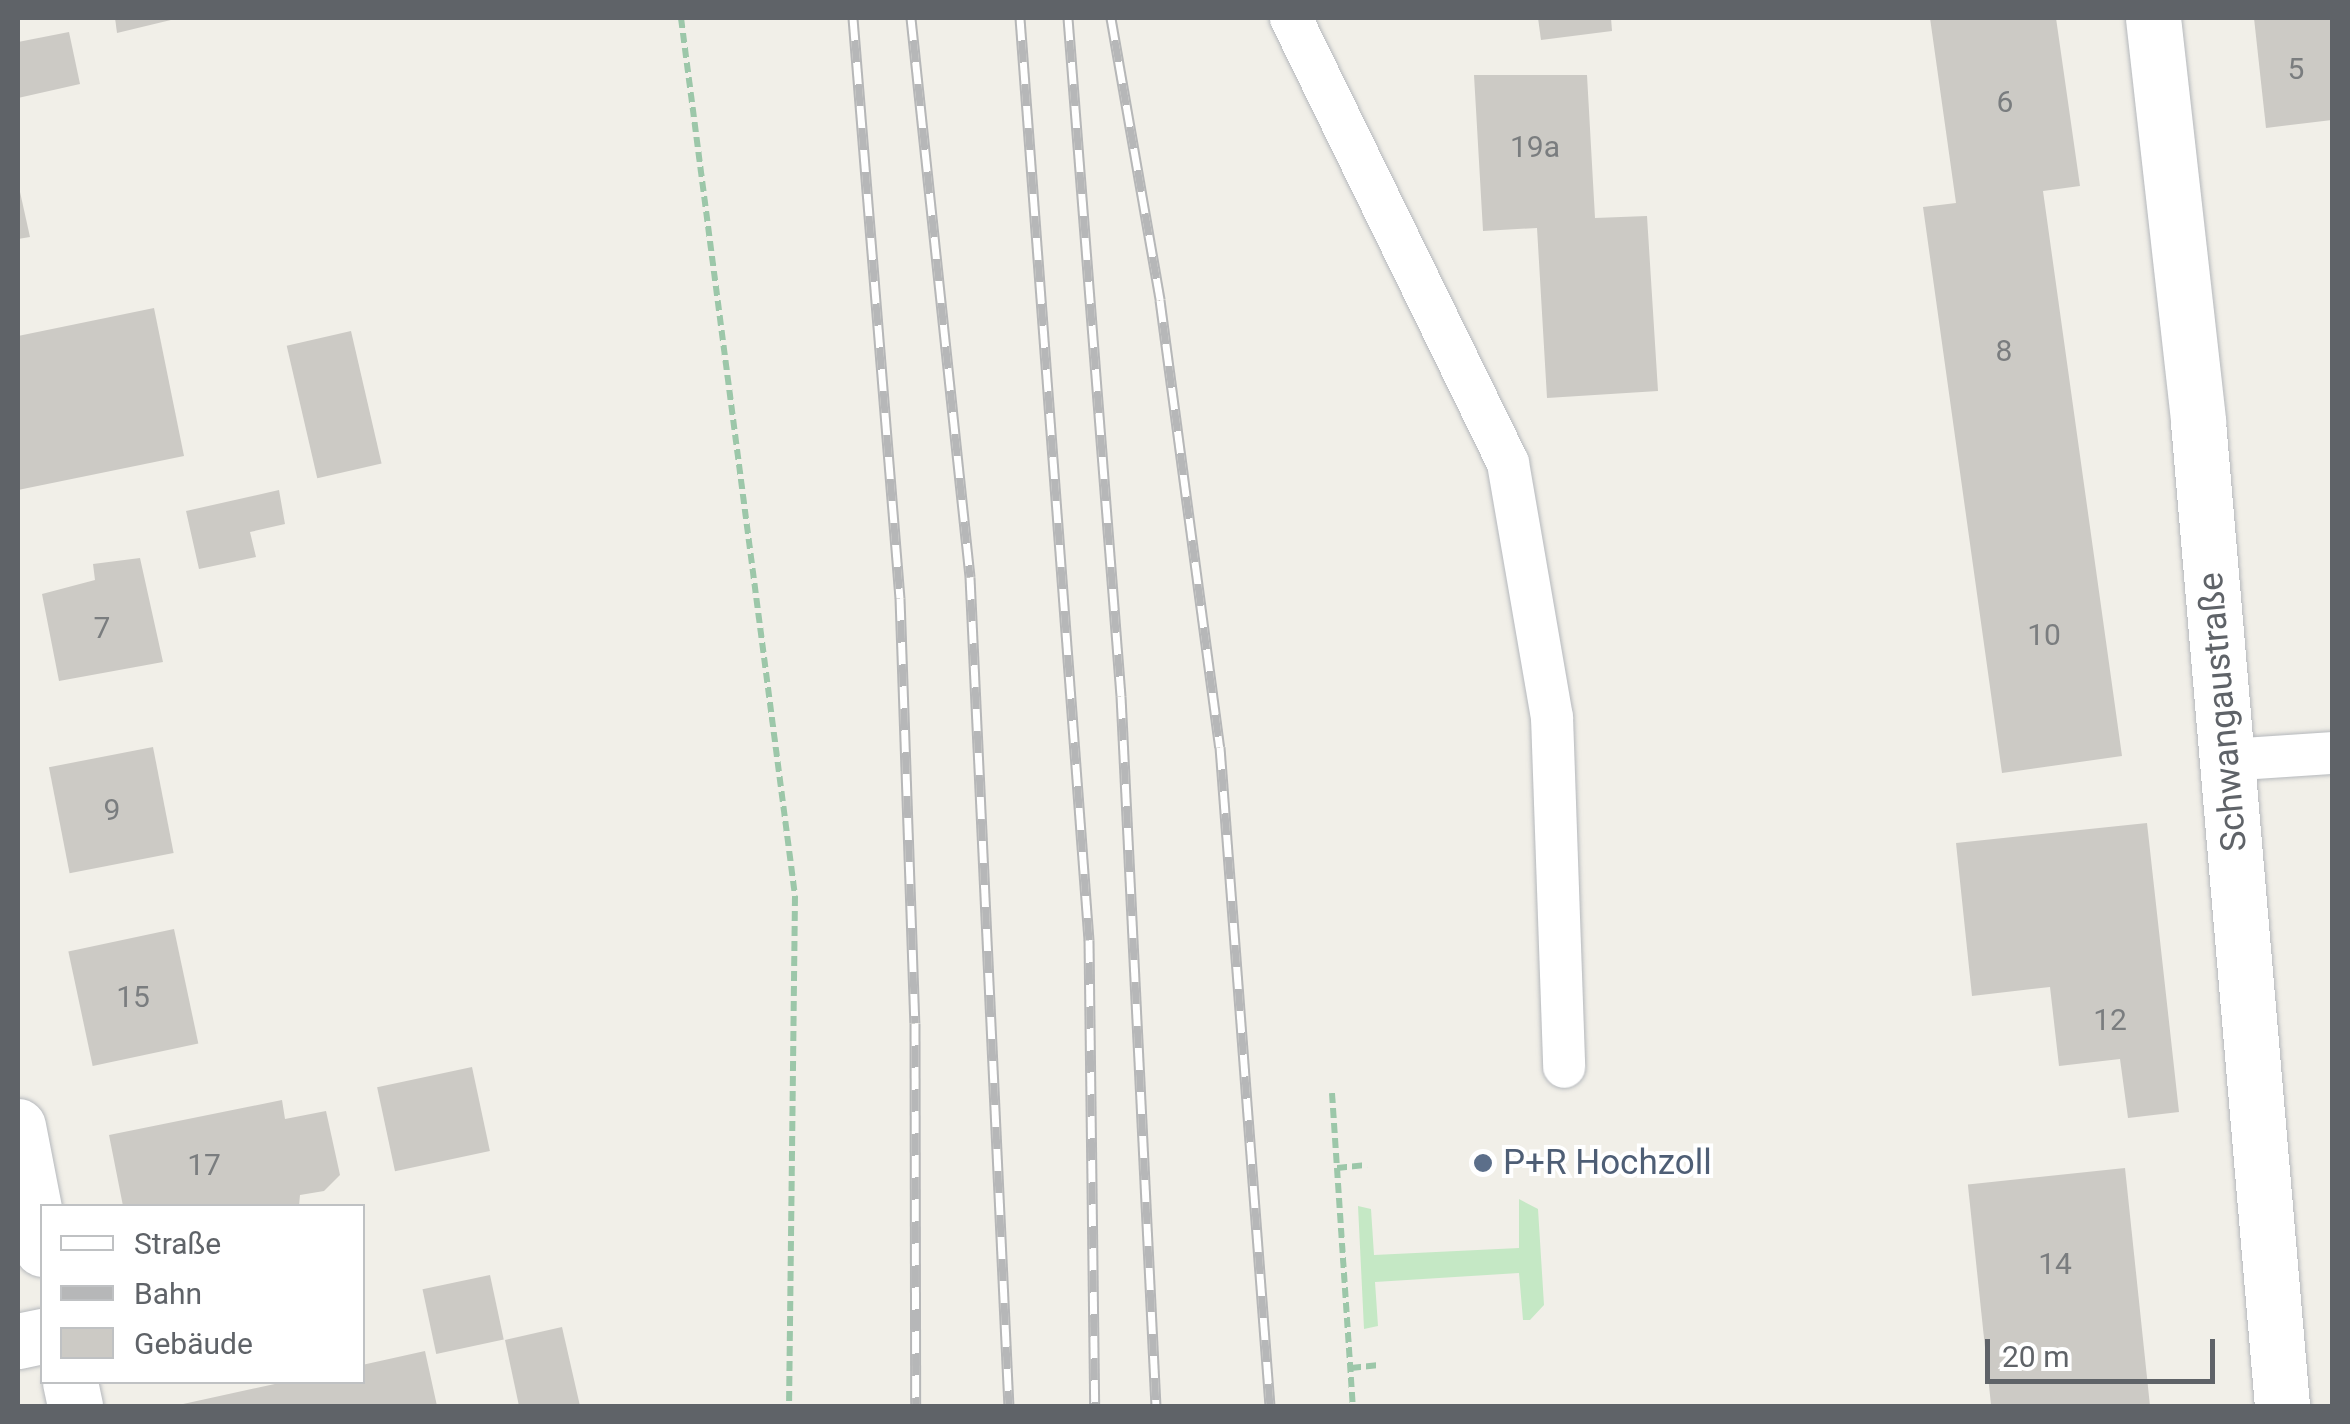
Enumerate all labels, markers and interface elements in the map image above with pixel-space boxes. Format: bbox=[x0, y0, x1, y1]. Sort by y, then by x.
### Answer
house number: 5 bbox=[2288, 51, 2304, 87]
house number: 6 bbox=[1997, 84, 2013, 120]
house number: 19a bbox=[1510, 129, 1560, 165]
house number: 8 bbox=[1996, 333, 2012, 369]
street label: Schwangaustraße bbox=[2190, 571, 2256, 853]
house number: 7 bbox=[94, 610, 110, 646]
house number: 10 bbox=[2027, 617, 2061, 653]
house number: 9 bbox=[104, 792, 120, 828]
house number: 15 bbox=[116, 979, 150, 1015]
house number: 12 bbox=[2093, 1002, 2127, 1038]
place label: P+R Hochzoll bbox=[1503, 1142, 1712, 1184]
house number: 17 bbox=[187, 1147, 221, 1183]
marker: P+R Hochzoll bbox=[1472, 1152, 1494, 1174]
legend bbox=[40, 1204, 365, 1384]
text: Straße bbox=[134, 1226, 221, 1261]
house number: 14 bbox=[2038, 1246, 2072, 1282]
text: Bahn bbox=[134, 1276, 202, 1311]
scale bar bbox=[1990, 1319, 2220, 1381]
text: Gebäude bbox=[134, 1326, 253, 1361]
text: 20 m bbox=[2002, 1339, 2069, 1374]

